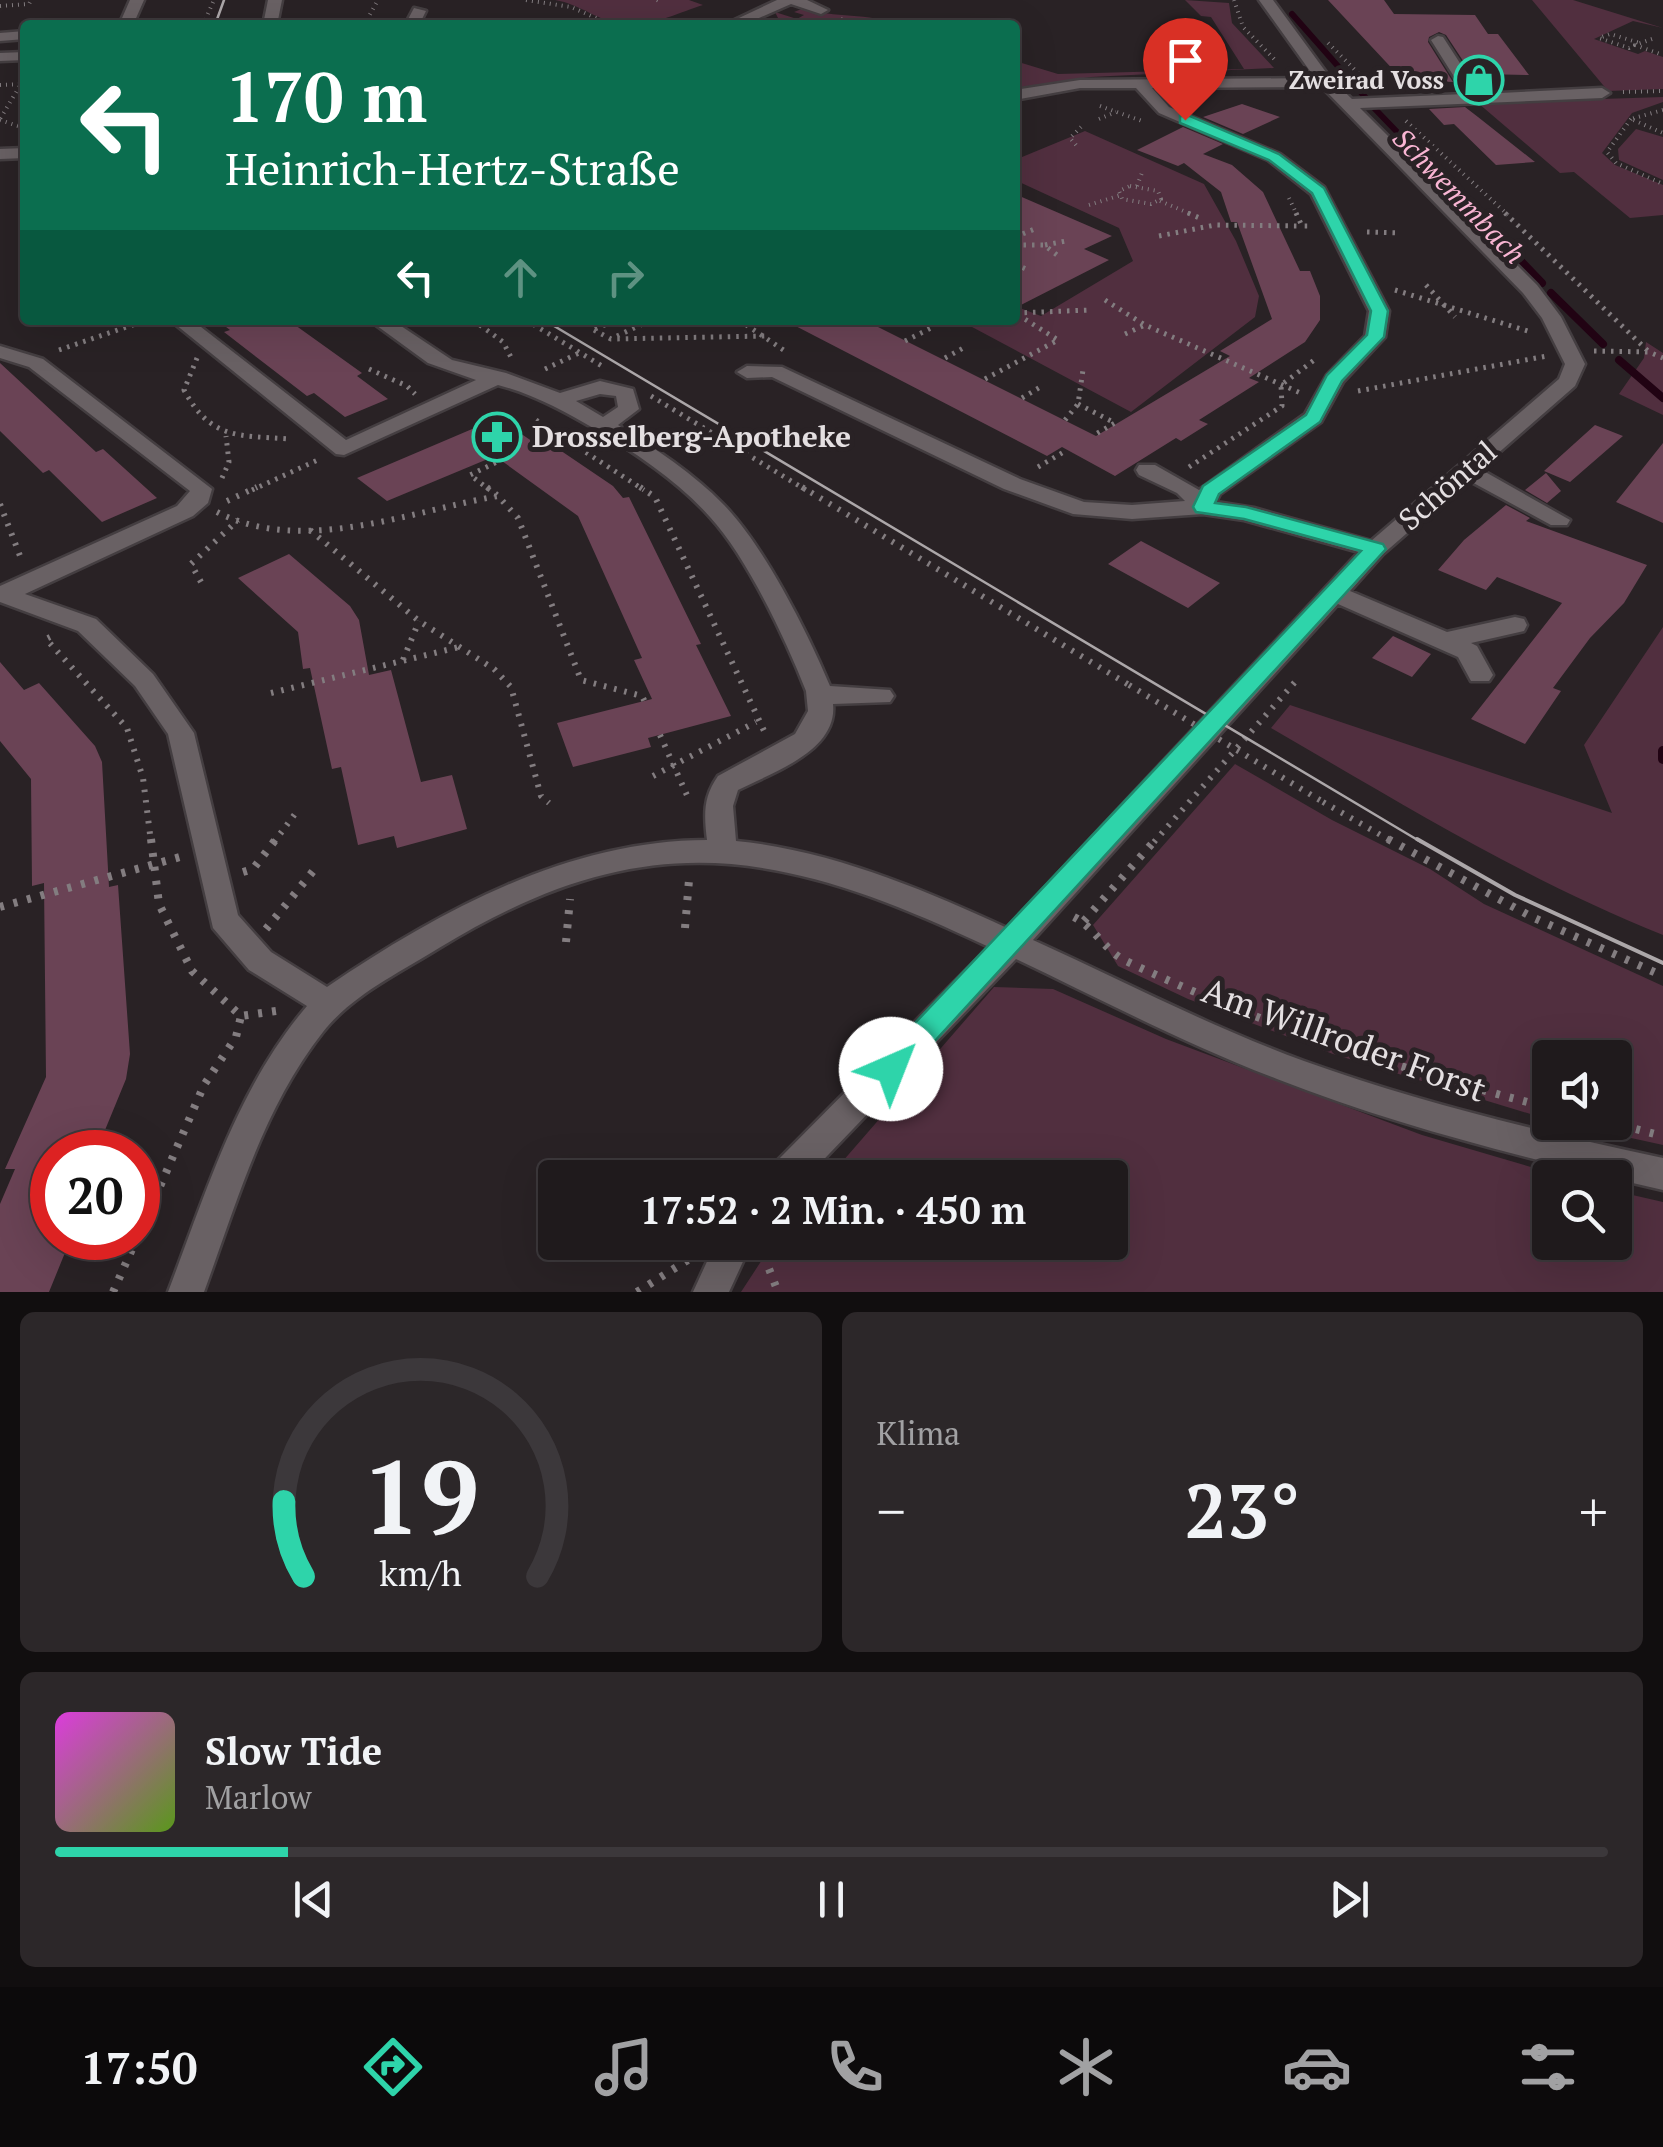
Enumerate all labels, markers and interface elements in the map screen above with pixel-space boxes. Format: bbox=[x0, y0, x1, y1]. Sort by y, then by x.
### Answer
pin bbox=[1143, 18, 1228, 121]
icon: arrive bbox=[1158, 33, 1213, 88]
text: 170 m bbox=[225, 49, 427, 142]
shop icon: Zweirad Voss bbox=[1453, 54, 1505, 106]
icon: left bbox=[60, 60, 190, 190]
place label: Zweirad Voss bbox=[1289, 63, 1444, 96]
water label: Schwemmbach bbox=[1385, 120, 1534, 272]
text: Heinrich-Hertz-Straße bbox=[225, 138, 680, 198]
icon: left bbox=[388, 250, 443, 305]
icon: ahead bbox=[493, 250, 548, 305]
icon: right bbox=[598, 250, 653, 305]
pharmacy icon: Drosselberg-Apotheke bbox=[471, 411, 523, 463]
place label: Drosselberg-Apotheke bbox=[532, 416, 851, 456]
street label: Schöntal bbox=[1390, 432, 1505, 539]
street label: Am Willroder Forst bbox=[1196, 966, 1493, 1112]
position arrow bbox=[839, 1017, 943, 1121]
map controls bbox=[1532, 1040, 1632, 1260]
button: sound bbox=[1532, 1040, 1632, 1140]
speed limit sign: 20 bbox=[30, 1130, 160, 1260]
button: search bbox=[1532, 1160, 1632, 1260]
text: 17:52 · 2 Min. · 450 m bbox=[640, 1185, 1026, 1235]
text: Klima bbox=[877, 1412, 960, 1454]
text: 19 bbox=[362, 1426, 480, 1564]
text: 23° bbox=[1184, 1460, 1300, 1559]
text: − bbox=[877, 1474, 906, 1547]
text: + bbox=[1579, 1474, 1608, 1547]
text: km/h bbox=[379, 1549, 462, 1596]
text: Slow Tide bbox=[205, 1726, 382, 1776]
text: Marlow bbox=[205, 1776, 311, 1818]
icon: previous bbox=[286, 1872, 341, 1927]
icon: pause bbox=[804, 1872, 859, 1927]
icon: next bbox=[1322, 1872, 1377, 1927]
icon: directions bbox=[358, 2032, 428, 2102]
icon: music bbox=[589, 2032, 659, 2102]
icon: phone bbox=[820, 2032, 890, 2102]
icon: climate bbox=[1051, 2032, 1121, 2102]
icon: car bbox=[1282, 2032, 1352, 2102]
icon: filters bbox=[1513, 2032, 1583, 2102]
text: 17:50 bbox=[80, 2037, 198, 2097]

